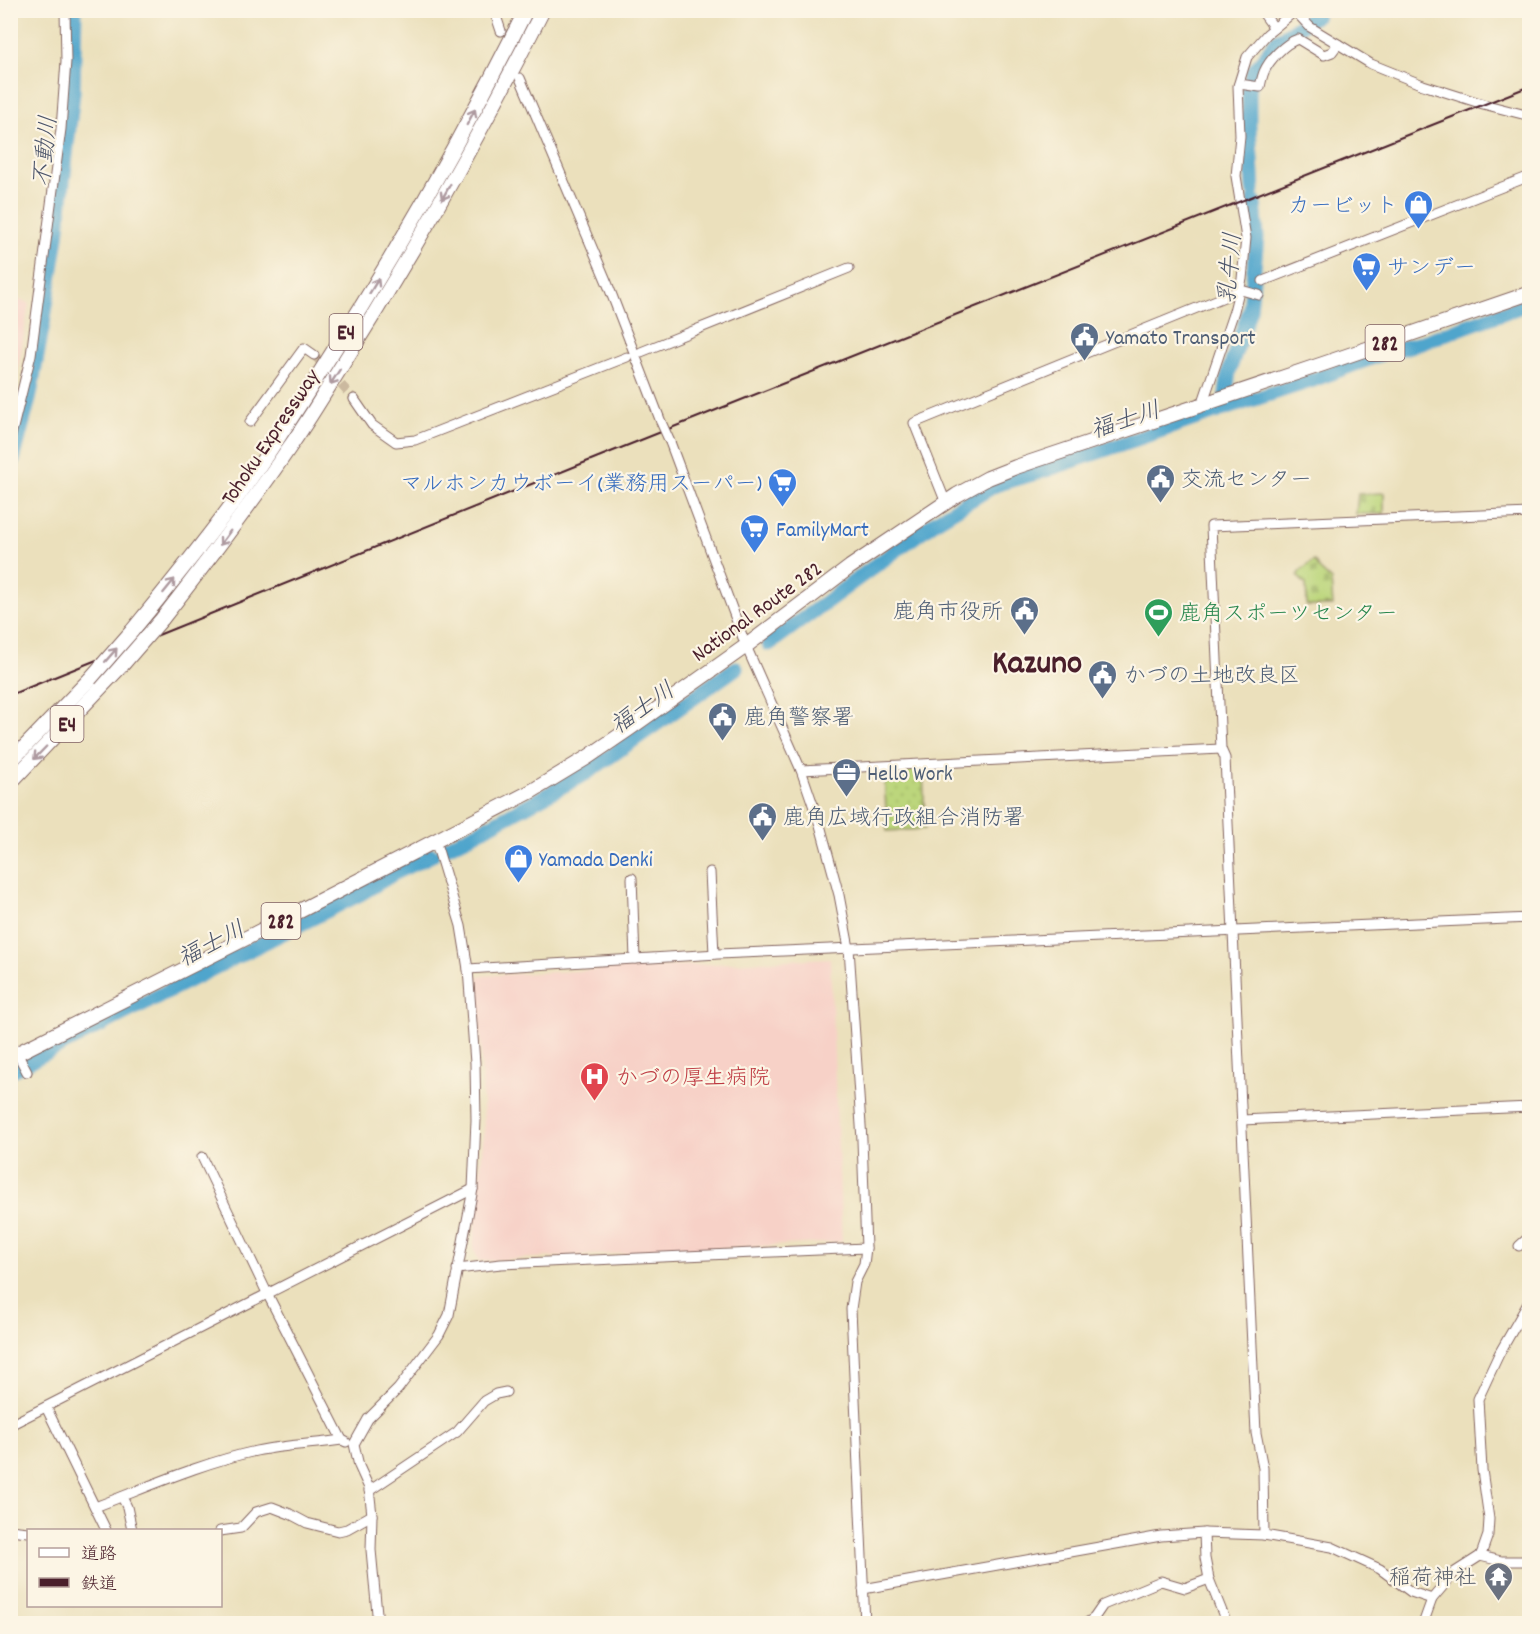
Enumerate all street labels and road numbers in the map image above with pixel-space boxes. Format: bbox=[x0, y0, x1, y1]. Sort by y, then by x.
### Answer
road number: E4 bbox=[330, 314, 362, 350]
road number: 282 bbox=[1366, 325, 1404, 361]
street label: Tohoku Expressway bbox=[215, 363, 330, 512]
street label: National Route 282 bbox=[686, 555, 830, 671]
road number: E4 bbox=[50, 706, 84, 742]
road number: 282 bbox=[262, 903, 300, 939]

